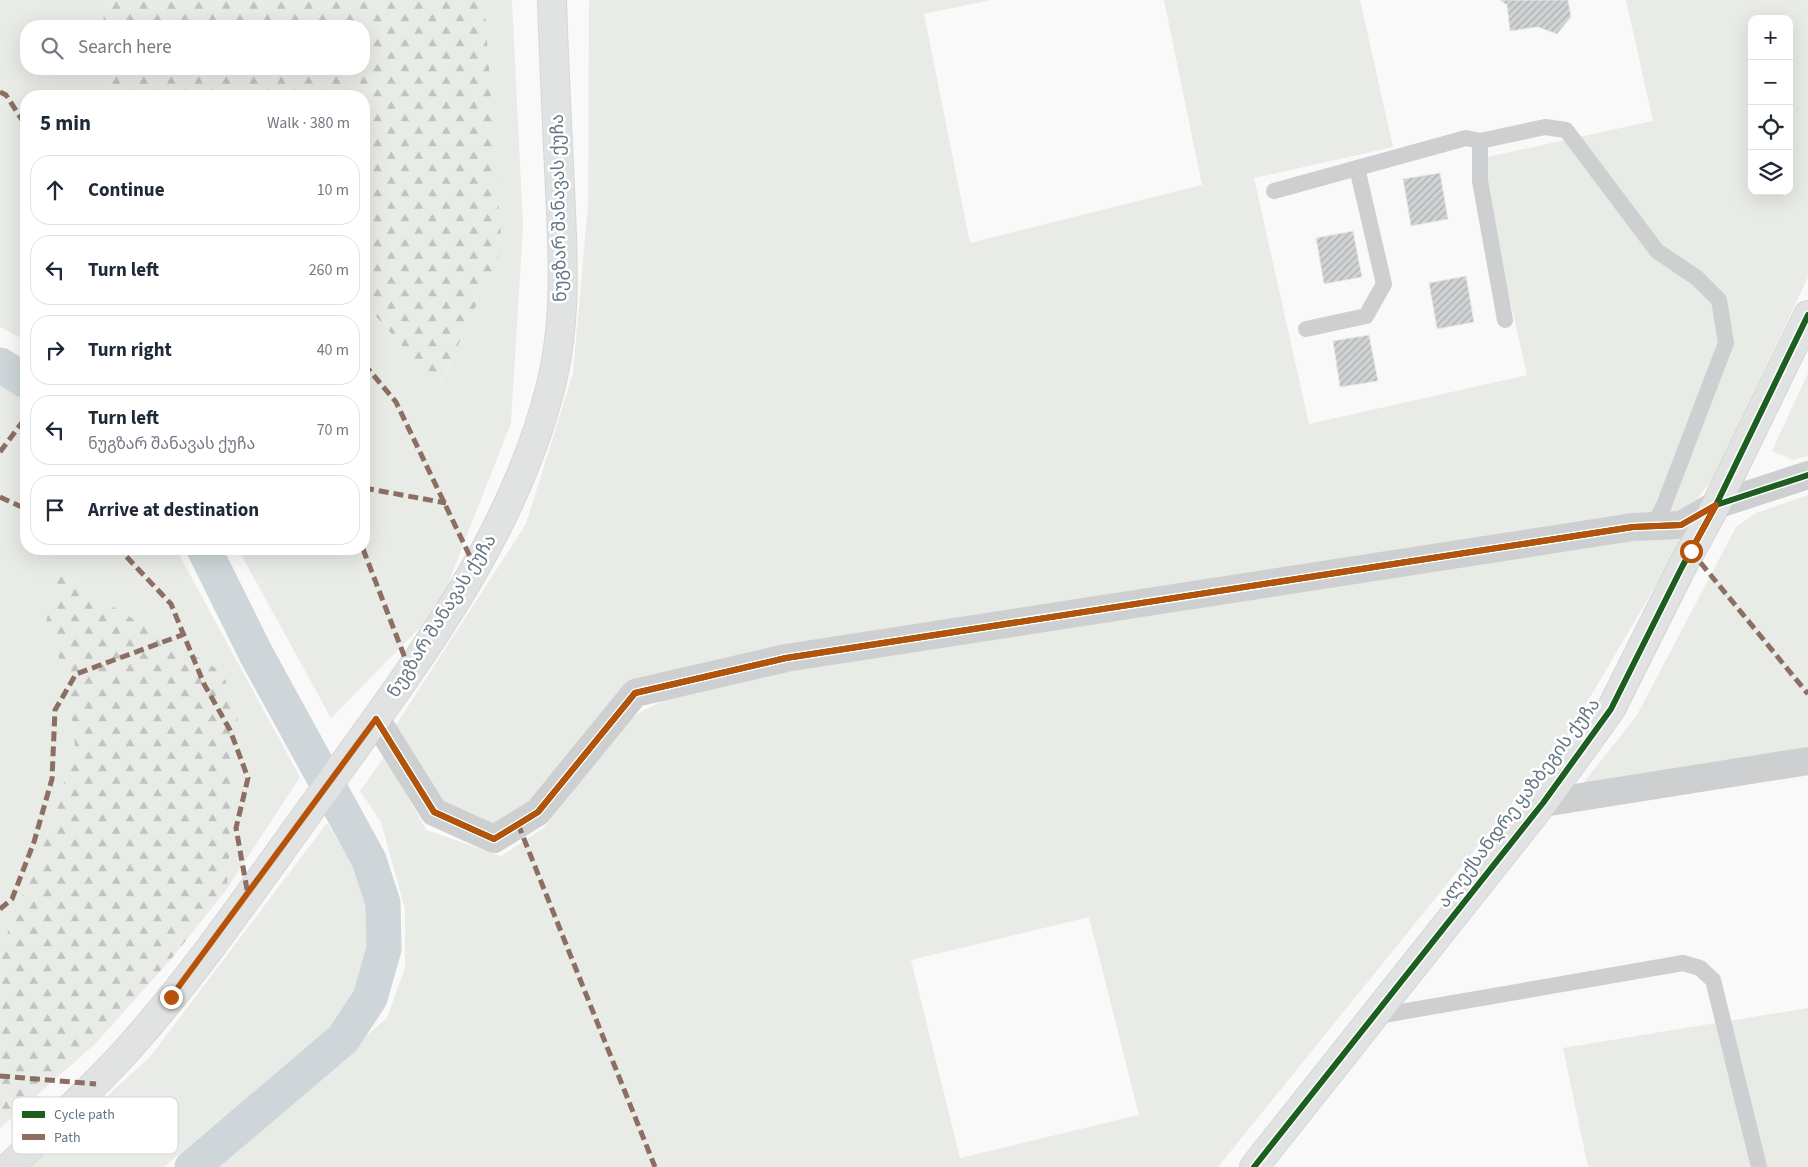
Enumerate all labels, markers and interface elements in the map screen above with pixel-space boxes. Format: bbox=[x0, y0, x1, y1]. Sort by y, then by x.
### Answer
map controls bbox=[1748, 15, 1793, 195]
button: + bbox=[1748, 15, 1793, 60]
search box bbox=[20, 20, 370, 75]
icon: search bbox=[38, 34, 66, 62]
text: Search here bbox=[78, 34, 172, 61]
button: − bbox=[1748, 60, 1793, 105]
button: locate bbox=[1748, 105, 1793, 150]
text: 5 min bbox=[40, 108, 91, 138]
text: Walk · 380 m bbox=[267, 112, 350, 134]
street label: ნუგზარ შანავას ქუჩა bbox=[545, 114, 573, 302]
button: layers bbox=[1748, 150, 1793, 195]
icon: ahead bbox=[41, 176, 69, 204]
text: Continue bbox=[88, 177, 165, 204]
text: 10 m bbox=[317, 179, 349, 201]
icon: left bbox=[41, 256, 69, 284]
text: Turn left bbox=[88, 257, 159, 284]
text: 260 m bbox=[309, 259, 349, 281]
icon: right bbox=[41, 336, 69, 364]
text: Turn right bbox=[88, 337, 172, 364]
text: 40 m bbox=[317, 339, 349, 361]
text: Turn left bbox=[88, 405, 159, 432]
icon: left bbox=[41, 416, 69, 444]
text: 70 m bbox=[317, 419, 349, 441]
text: ნუგზარ შანავას ქუჩა bbox=[88, 433, 255, 455]
icon: arrive bbox=[41, 496, 69, 524]
text: Arrive at destination bbox=[88, 497, 259, 524]
street label: ნუგზარ შანავას ქუჩა bbox=[382, 530, 502, 702]
route start bbox=[1680, 540, 1703, 563]
street label: ალექსანდრე ყაზბეგის ქუჩა bbox=[1432, 693, 1606, 913]
route end bbox=[160, 986, 183, 1009]
legend bbox=[12, 1097, 178, 1154]
text: Cycle path bbox=[54, 1105, 115, 1125]
text: Path bbox=[54, 1128, 81, 1148]

